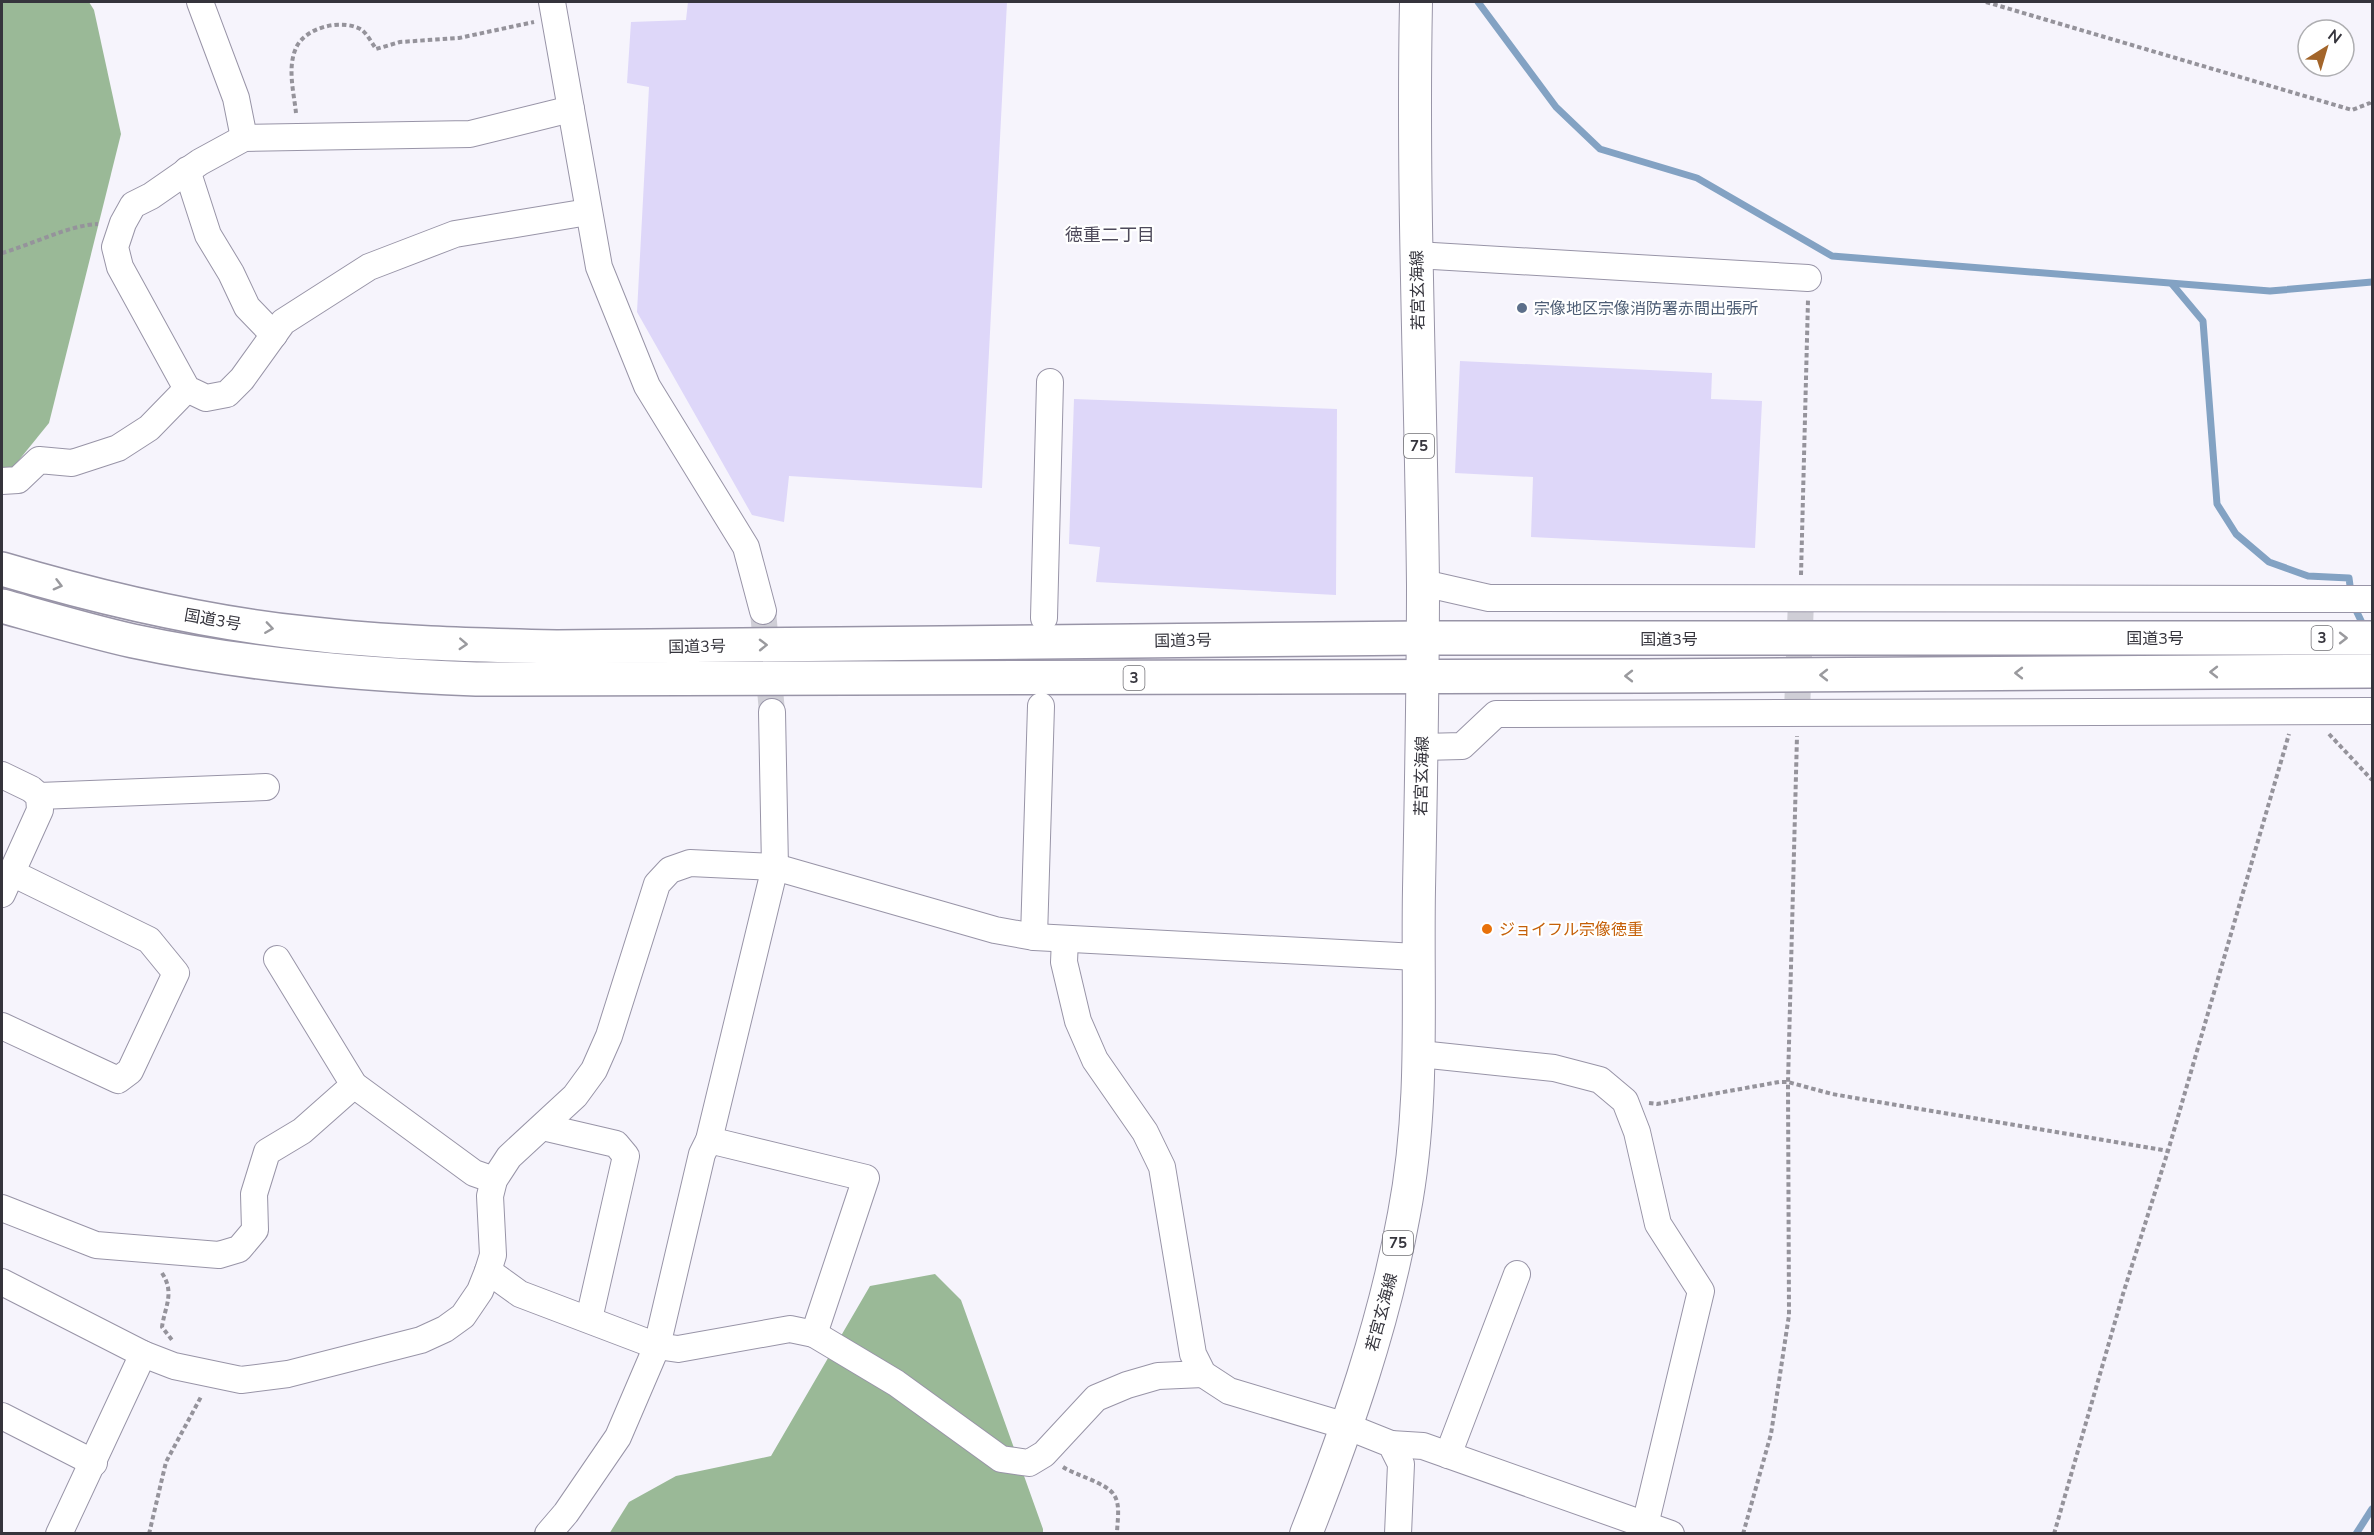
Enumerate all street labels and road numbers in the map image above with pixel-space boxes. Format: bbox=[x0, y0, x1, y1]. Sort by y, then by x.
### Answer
street label: 若宮玄海線 bbox=[1406, 250, 1430, 330]
road number: 75 bbox=[1404, 434, 1434, 458]
street label: 国道3号 bbox=[183, 604, 243, 636]
road number: 3 bbox=[2312, 626, 2332, 650]
street label: 国道3号 bbox=[2126, 628, 2184, 650]
street label: 国道3号 bbox=[1154, 629, 1212, 653]
street label: 国道3号 bbox=[1640, 629, 1698, 651]
street label: 国道3号 bbox=[668, 635, 726, 659]
road number: 3 bbox=[1124, 666, 1144, 690]
street label: 若宮玄海線 bbox=[1410, 736, 1434, 816]
road number: 75 bbox=[1383, 1231, 1413, 1255]
street label: 若宮玄海線 bbox=[1361, 1271, 1403, 1354]

